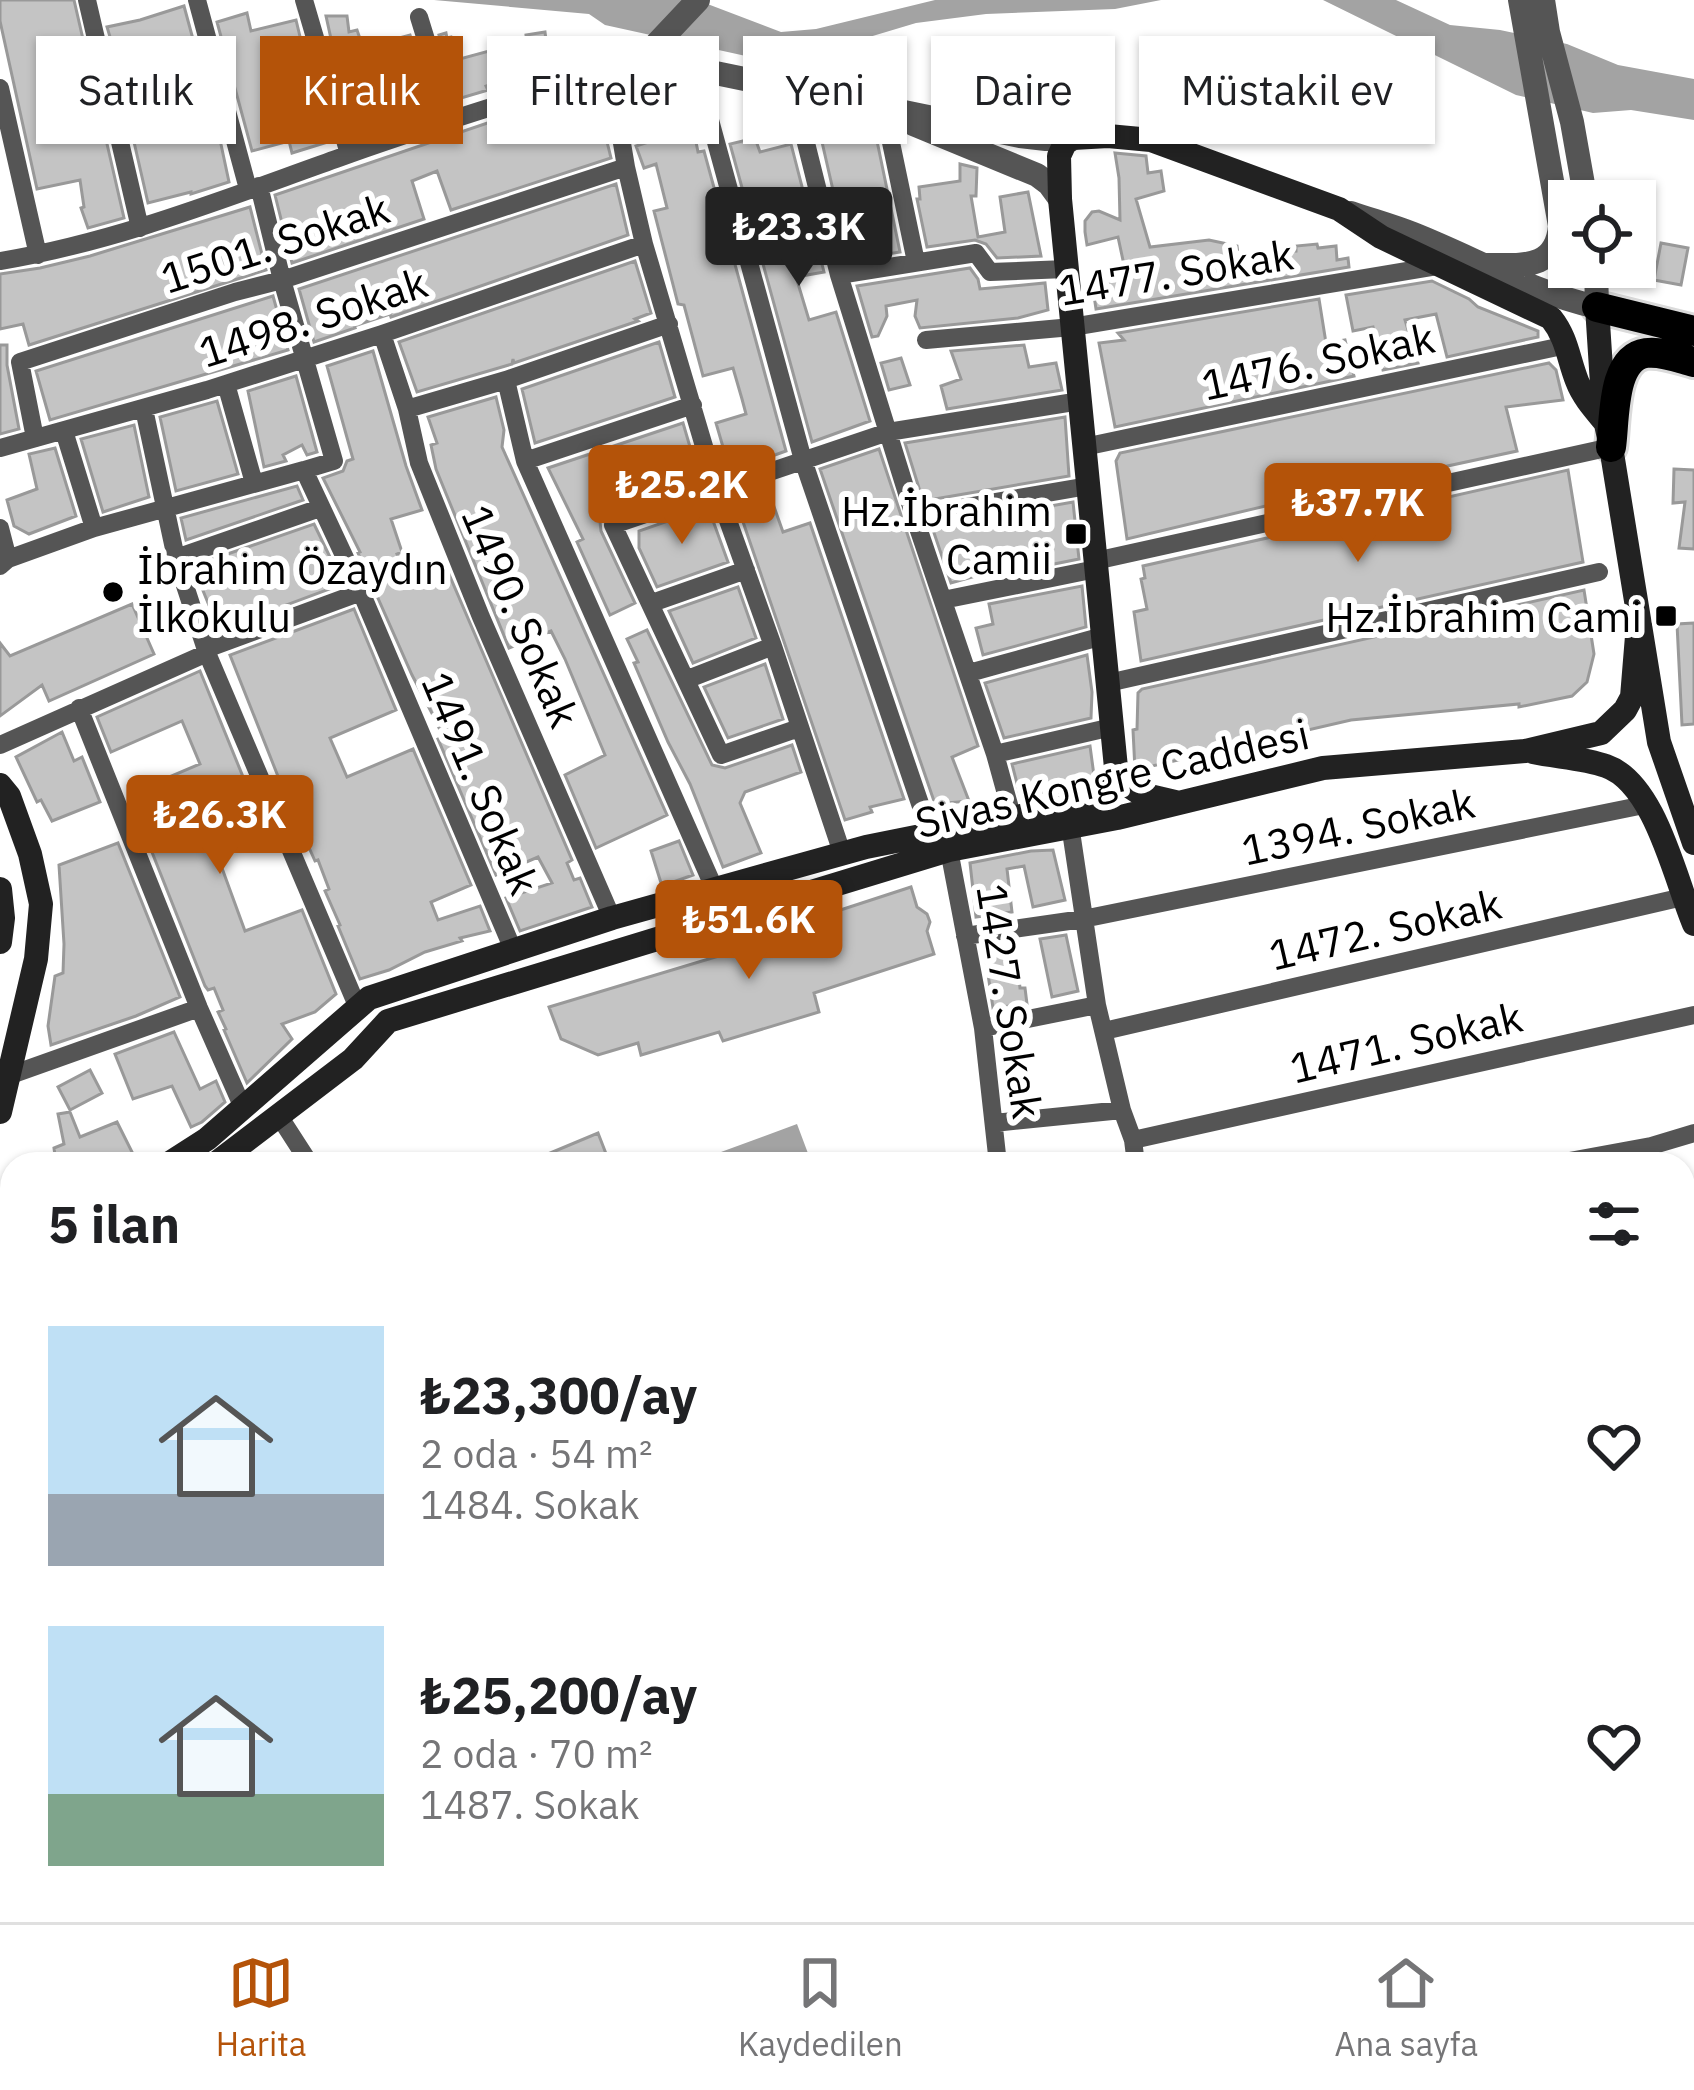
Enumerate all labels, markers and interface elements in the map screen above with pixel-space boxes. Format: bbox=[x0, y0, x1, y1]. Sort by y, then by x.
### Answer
chip: Satılık bbox=[36, 36, 236, 144]
chip: Kiralık bbox=[260, 36, 463, 144]
chip: Filtreler bbox=[487, 36, 719, 144]
chip: Yeni bbox=[743, 36, 907, 144]
chip: Daire bbox=[931, 36, 1115, 144]
chip: Müstakil ev bbox=[1139, 36, 1435, 144]
street label: 1501. Sokak bbox=[154, 180, 396, 306]
map controls bbox=[1548, 180, 1656, 288]
button: locate bbox=[1548, 180, 1656, 288]
pin: ₺23.3K bbox=[701, 187, 897, 289]
text: ₺23.3K bbox=[732, 200, 866, 251]
street label: 1477. Sokak bbox=[1055, 226, 1297, 318]
street label: 1498. Sokak bbox=[192, 254, 434, 380]
street label: 1476. Sokak bbox=[1197, 310, 1439, 412]
pin: ₺25.2K bbox=[584, 445, 780, 547]
text: ₺25.2K bbox=[615, 458, 749, 509]
pin: ₺37.7K bbox=[1260, 463, 1456, 565]
text: ₺37.7K bbox=[1291, 476, 1425, 527]
place label: Hz.İbrahim Camii bbox=[841, 483, 1052, 586]
street label: 1490. Sokak bbox=[449, 496, 593, 736]
marker: Hz.İbrahim Camii bbox=[1063, 521, 1089, 547]
place label: İbrahim Özaydın İlkokulu bbox=[137, 541, 448, 644]
marker: İbrahim Özaydın İlkokulu bbox=[100, 579, 126, 605]
place label: Hz.İbrahim Cami bbox=[1325, 589, 1642, 644]
marker: Hz.İbrahim Cami bbox=[1653, 603, 1679, 629]
street label: 1491. Sokak bbox=[409, 663, 553, 903]
street label: Sivas Kongre Caddesi bbox=[910, 706, 1314, 850]
pin: ₺26.3K bbox=[122, 775, 318, 877]
street label: 1394. Sokak bbox=[1237, 775, 1479, 877]
text: ₺26.3K bbox=[153, 788, 287, 839]
street label: 1472. Sokak bbox=[1264, 876, 1506, 982]
pin: ₺51.6K bbox=[651, 880, 847, 982]
street label: 1427. Sokak bbox=[964, 880, 1056, 1122]
text: ₺51.6K bbox=[682, 893, 816, 944]
street label: 1471. Sokak bbox=[1285, 989, 1527, 1095]
text: 5 ilan bbox=[48, 1191, 180, 1257]
icon: filters bbox=[1581, 1191, 1647, 1257]
text: ₺23,300/ay bbox=[420, 1362, 697, 1428]
icon: home bbox=[144, 1374, 288, 1518]
icon: heart bbox=[1581, 1413, 1647, 1479]
text: 2 oda · 54 m² bbox=[420, 1428, 653, 1479]
text: 1484. Sokak bbox=[420, 1479, 640, 1530]
text: ₺25,200/ay bbox=[420, 1662, 697, 1728]
icon: home bbox=[144, 1674, 288, 1818]
icon: heart bbox=[1581, 1713, 1647, 1779]
text: 2 oda · 70 m² bbox=[420, 1728, 653, 1779]
text: 1487. Sokak bbox=[420, 1779, 640, 1830]
tab: Harita bbox=[216, 1950, 306, 2065]
tab: Kaydedilen bbox=[738, 1950, 903, 2065]
tab: Ana sayfa bbox=[1334, 1950, 1478, 2065]

